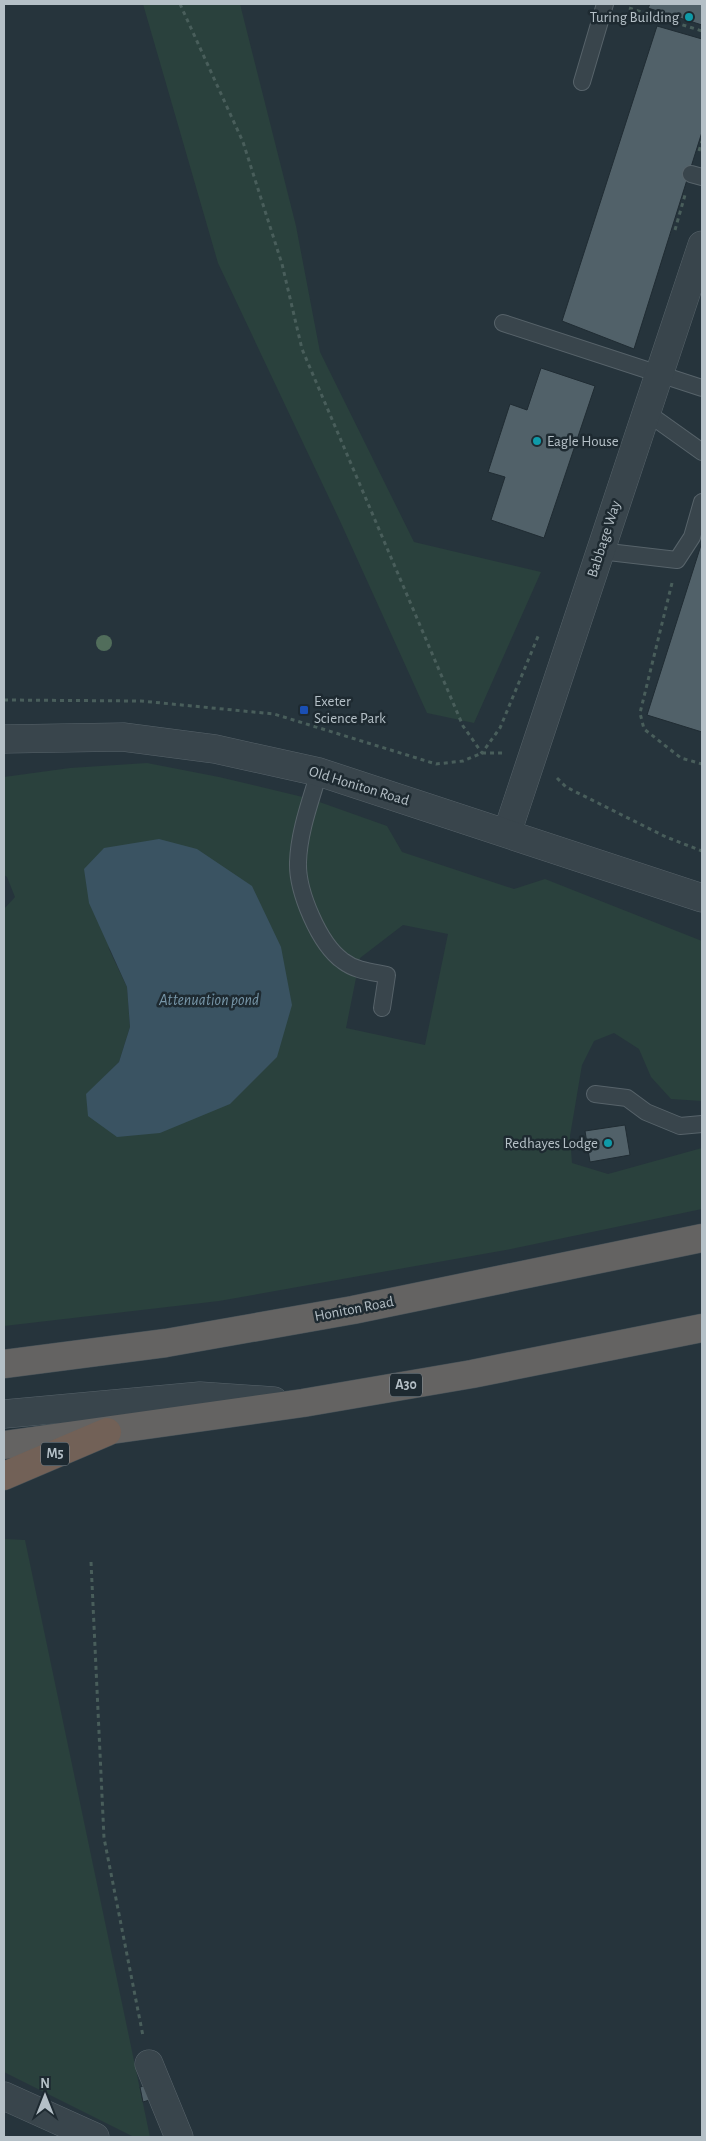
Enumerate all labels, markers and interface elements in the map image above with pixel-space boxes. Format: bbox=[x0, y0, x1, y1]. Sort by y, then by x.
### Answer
place label: Turing Building bbox=[590, 10, 680, 25]
marker: Turing Building bbox=[683, 11, 695, 23]
place label: Eagle House bbox=[547, 434, 619, 449]
marker: Eagle House bbox=[531, 435, 543, 447]
street label: Babbage Way bbox=[585, 498, 624, 579]
place label: Exeter Science Park bbox=[314, 694, 386, 726]
marker: Exeter Science Park bbox=[298, 704, 310, 716]
street label: Old Honiton Road bbox=[307, 764, 411, 808]
water label: Attenuation pond bbox=[158, 992, 259, 1009]
place label: Redhayes Lodge bbox=[504, 1136, 598, 1151]
marker: Redhayes Lodge bbox=[602, 1137, 614, 1149]
street label: Honiton Road bbox=[313, 1294, 395, 1324]
road number: A30 bbox=[390, 1374, 422, 1396]
road number: M5 bbox=[41, 1442, 69, 1466]
north arrow bbox=[20, 2071, 70, 2121]
text: N bbox=[40, 2077, 50, 2091]

